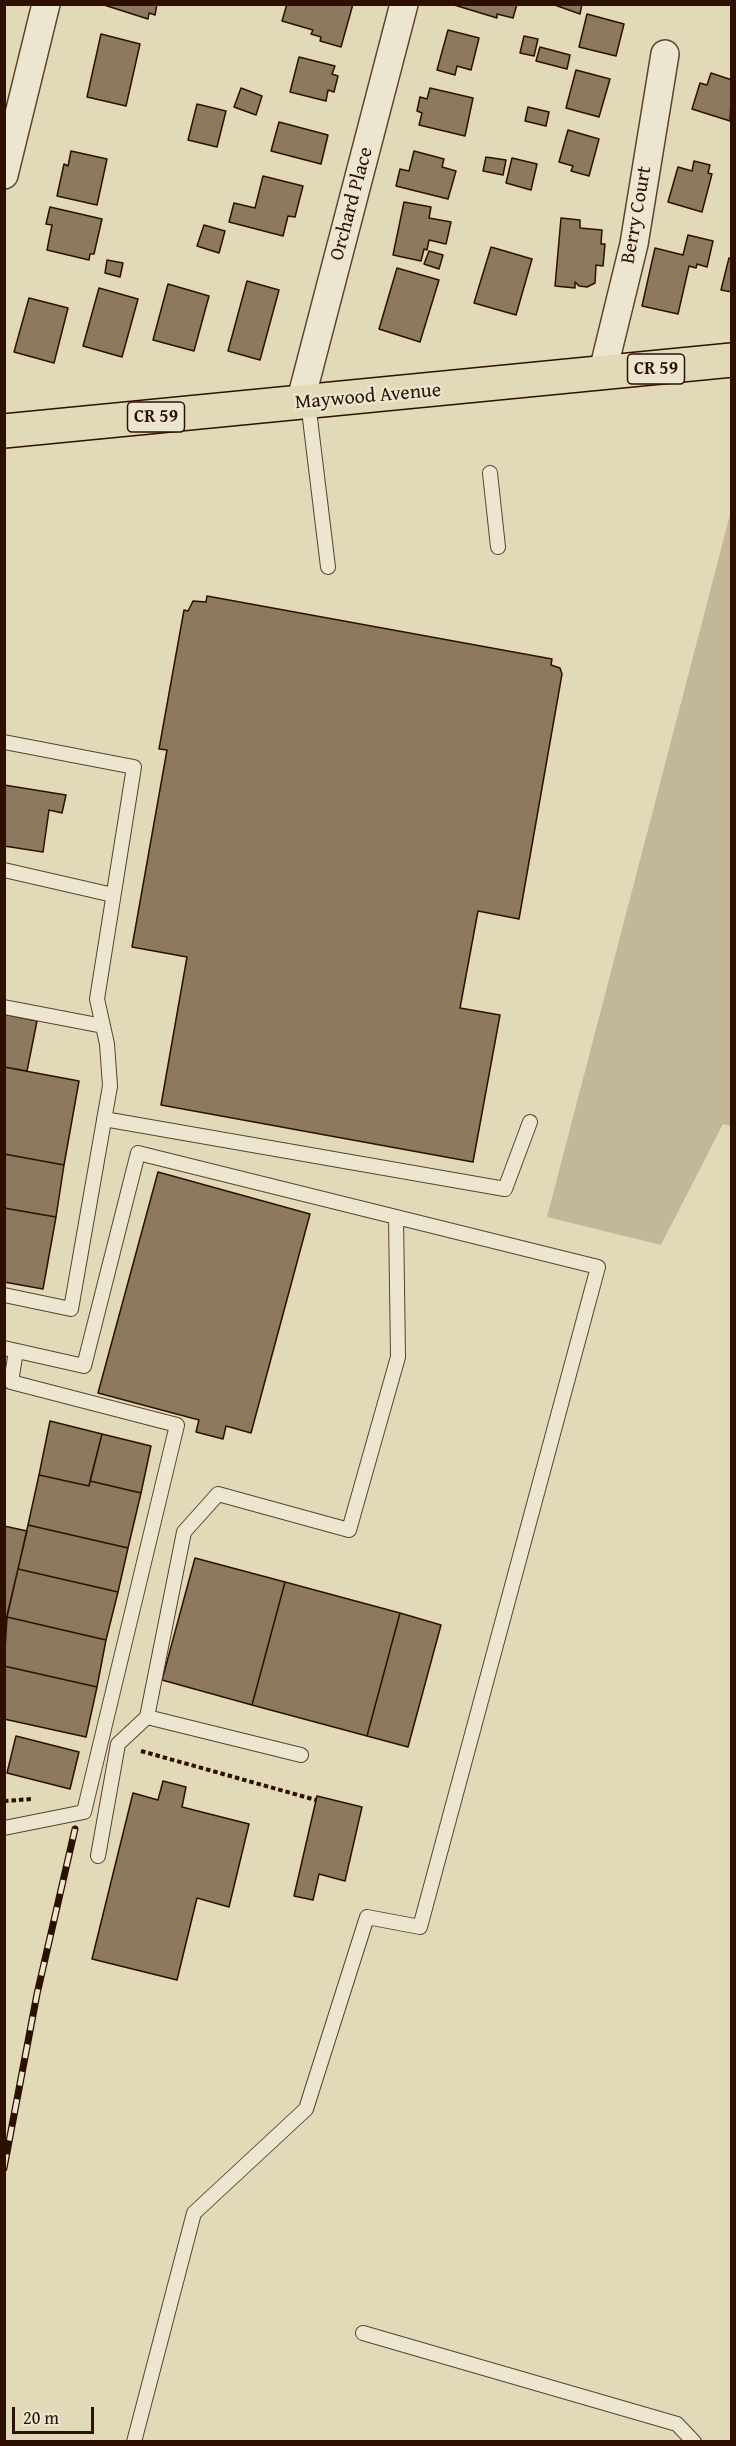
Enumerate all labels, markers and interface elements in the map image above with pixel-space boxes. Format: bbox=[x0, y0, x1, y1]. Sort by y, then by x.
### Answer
street label: Orchard Place bbox=[325, 145, 379, 263]
street label: Berry Court bbox=[617, 164, 657, 266]
road number: CR 59 bbox=[628, 354, 684, 384]
street label: Maywood Avenue bbox=[294, 379, 442, 415]
road number: CR 59 bbox=[128, 402, 184, 432]
scale bar bbox=[15, 2395, 98, 2433]
text: 20 m bbox=[23, 2404, 59, 2431]

